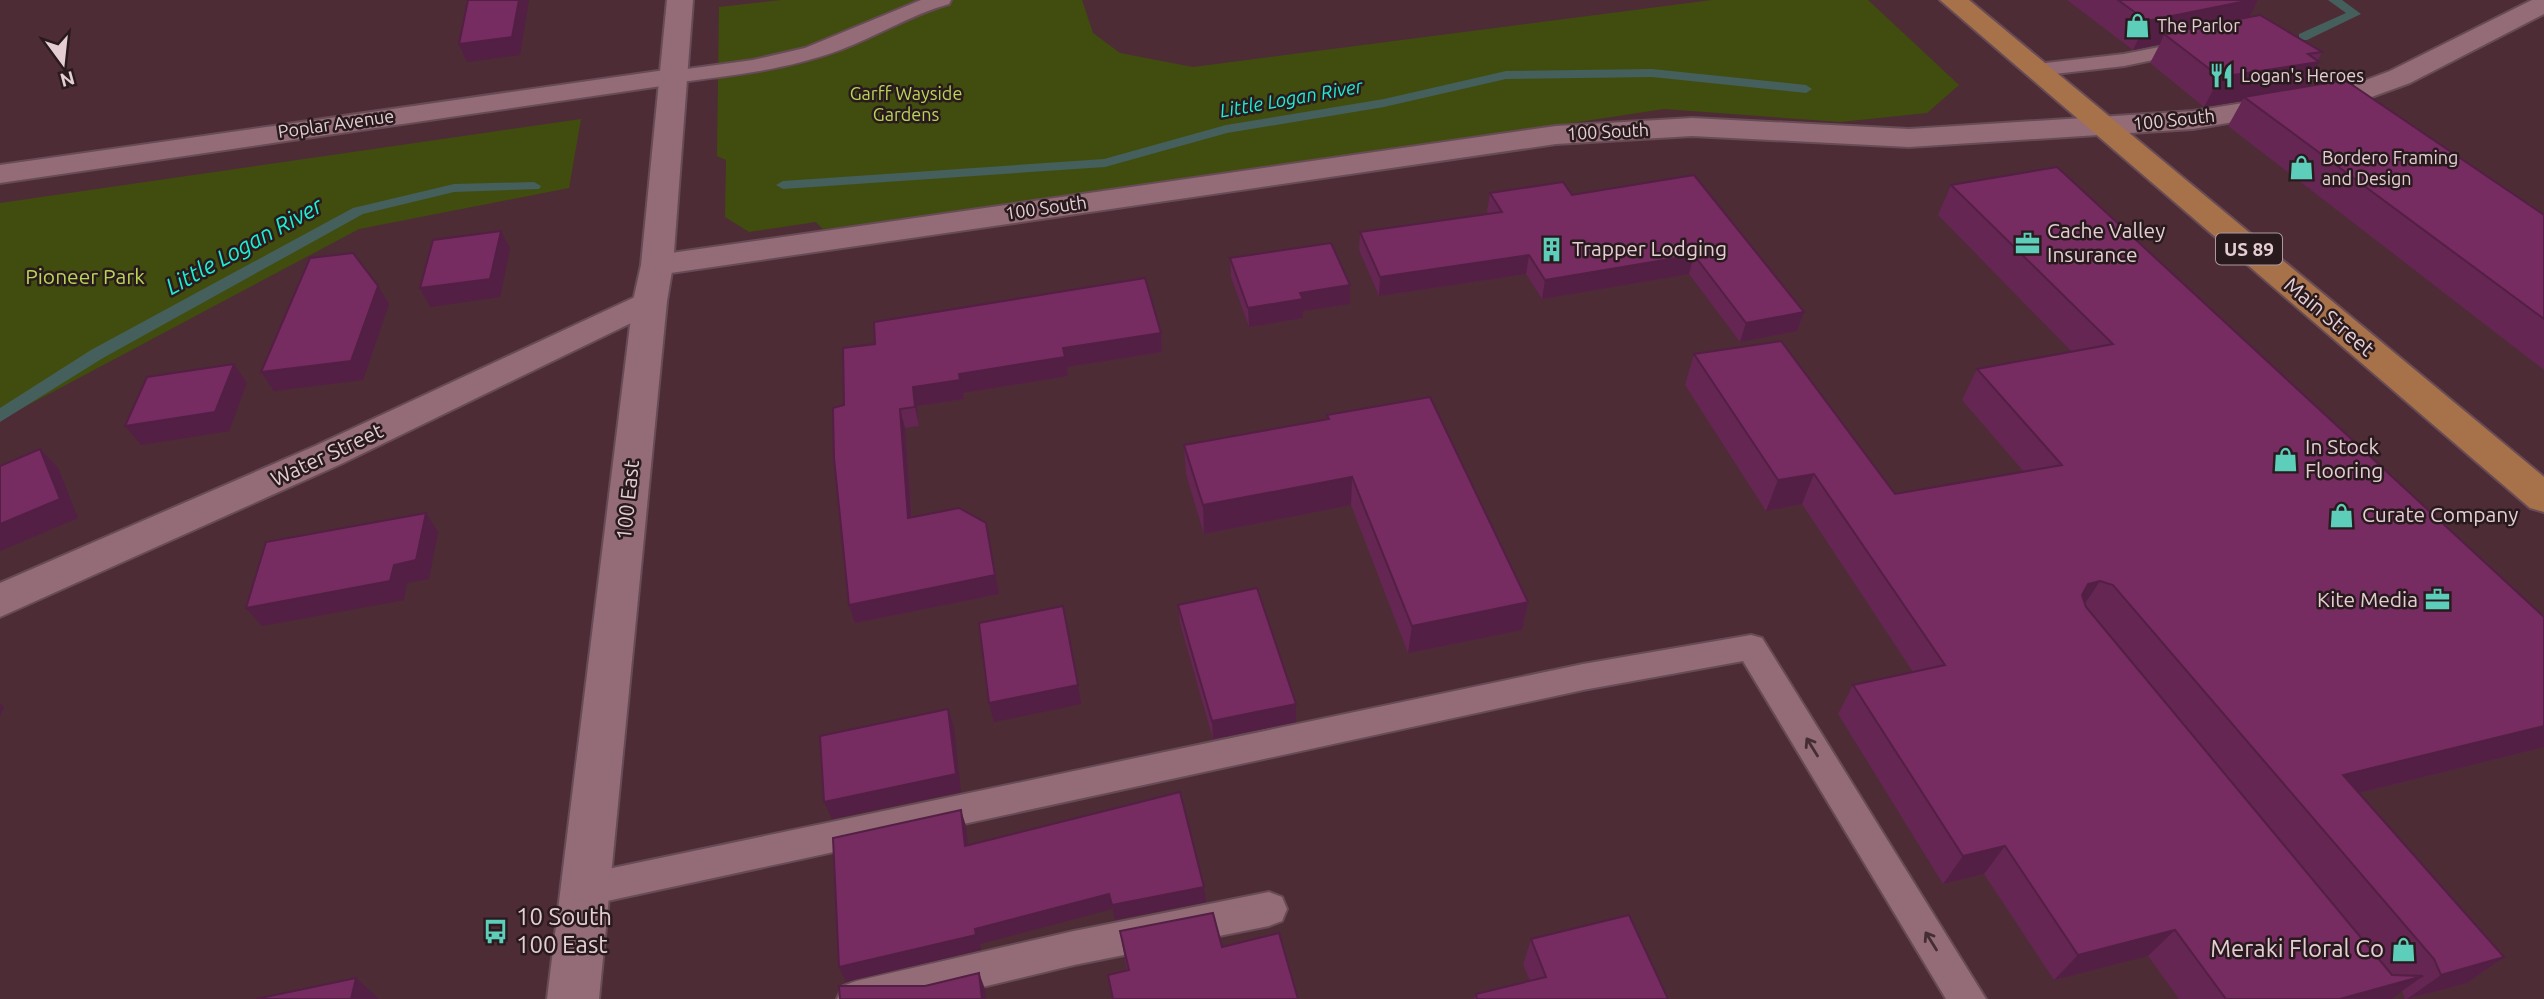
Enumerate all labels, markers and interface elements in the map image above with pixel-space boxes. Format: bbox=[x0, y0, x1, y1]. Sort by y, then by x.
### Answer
shop icon: The Parlor bbox=[2123, 12, 2151, 40]
place label: The Parlor bbox=[2157, 15, 2240, 35]
north arrow bbox=[28, 28, 98, 98]
restaurant icon: Logan's Heroes bbox=[2207, 62, 2235, 90]
place label: Logan's Heroes bbox=[2241, 65, 2364, 85]
text: N bbox=[58, 67, 77, 92]
water label: Little Logan River bbox=[1218, 74, 1365, 121]
park label: Garff Wayside Gardens bbox=[850, 83, 962, 124]
street label: Poplar Avenue bbox=[276, 105, 395, 141]
street label: 100 South bbox=[2132, 105, 2216, 133]
street label: 100 South bbox=[1566, 119, 1650, 143]
place label: Bordero Framing and Design bbox=[2322, 147, 2458, 188]
shop icon: Bordero Framing and Design bbox=[2288, 154, 2316, 182]
street label: 100 South bbox=[1004, 191, 1088, 223]
water label: Little Logan River bbox=[161, 192, 328, 299]
place label: Cache Valley Insurance bbox=[2047, 218, 2165, 266]
office icon: Cache Valley Insurance bbox=[2013, 229, 2041, 257]
road number: US 89 bbox=[2216, 233, 2282, 264]
building icon: Trapper Lodging bbox=[1538, 235, 1566, 263]
place label: Trapper Lodging bbox=[1572, 236, 1727, 260]
park label: Pioneer Park bbox=[25, 264, 145, 288]
street label: Main Street bbox=[2280, 272, 2379, 361]
street label: Water Street bbox=[267, 418, 386, 491]
place label: In Stock Flooring bbox=[2305, 434, 2383, 482]
shop icon: In Stock Flooring bbox=[2271, 445, 2299, 473]
street label: 100 East bbox=[611, 459, 643, 541]
shop icon: Curate Company bbox=[2328, 501, 2356, 529]
place label: Curate Company bbox=[2362, 502, 2518, 526]
office icon: Kite Media bbox=[2424, 586, 2452, 614]
place label: Kite Media bbox=[2317, 587, 2418, 611]
one-way arrow bbox=[1805, 737, 1819, 757]
place label: 10 South 100 East bbox=[516, 903, 612, 958]
bus stop icon: 10 South 100 East bbox=[482, 917, 510, 945]
one-way arrow bbox=[1924, 931, 1938, 951]
place label: Meraki Floral Co bbox=[2210, 935, 2384, 962]
shop icon: Meraki Floral Co bbox=[2390, 935, 2418, 963]

